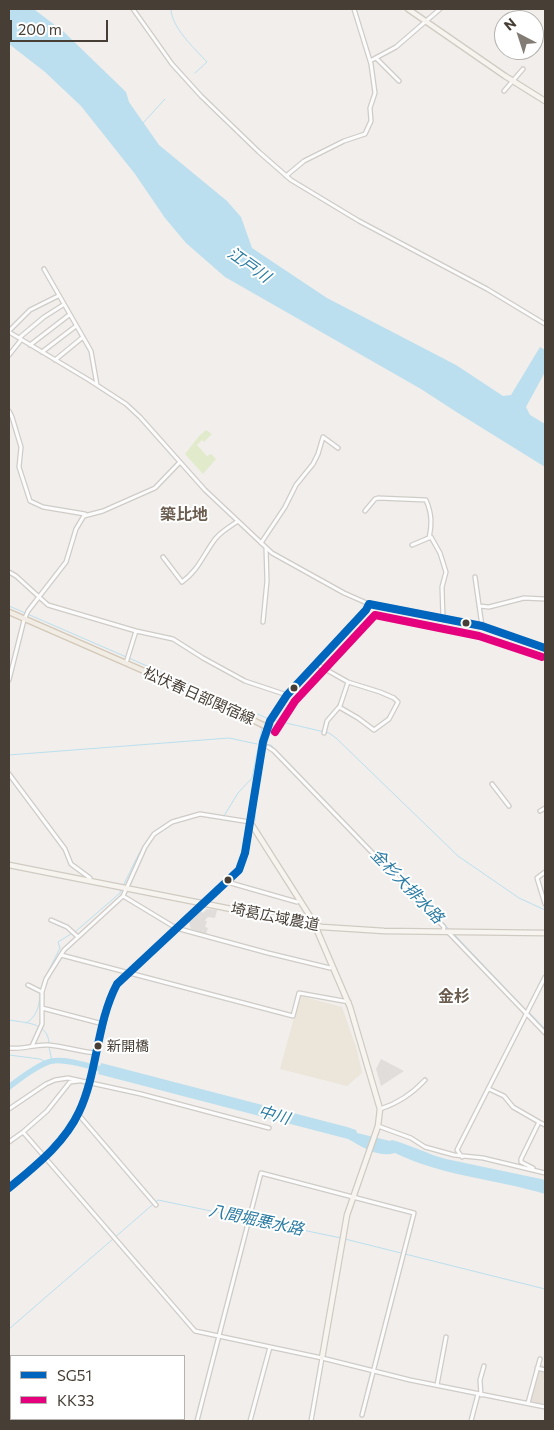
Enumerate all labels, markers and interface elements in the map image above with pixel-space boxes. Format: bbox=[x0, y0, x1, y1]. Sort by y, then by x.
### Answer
scale bar bbox=[12, 10, 110, 42]
north arrow bbox=[494, 10, 544, 60]
text: N bbox=[500, 14, 519, 34]
text: 200 m bbox=[18, 20, 62, 38]
water label: 江戸川 bbox=[224, 243, 274, 287]
district label: 築比地 bbox=[160, 505, 208, 525]
unlabelled marker bbox=[461, 618, 471, 628]
street label: 松伏春日部関宿線 bbox=[141, 663, 257, 729]
unlabelled marker bbox=[289, 683, 299, 693]
water label: 金杉大排水路 bbox=[367, 845, 447, 927]
unlabelled marker bbox=[223, 875, 233, 885]
street label: 埼葛広域農道 bbox=[229, 900, 321, 934]
district label: 金杉 bbox=[438, 987, 470, 1007]
place label: 新開橋 bbox=[107, 1038, 149, 1054]
marker: 新開橋 bbox=[93, 1041, 103, 1051]
water label: 中川 bbox=[256, 1101, 292, 1129]
water label: 八間堀悪水路 bbox=[207, 1201, 305, 1239]
legend bbox=[10, 1355, 185, 1420]
text: SG51 bbox=[57, 1366, 92, 1384]
text: KK33 bbox=[57, 1391, 94, 1409]

